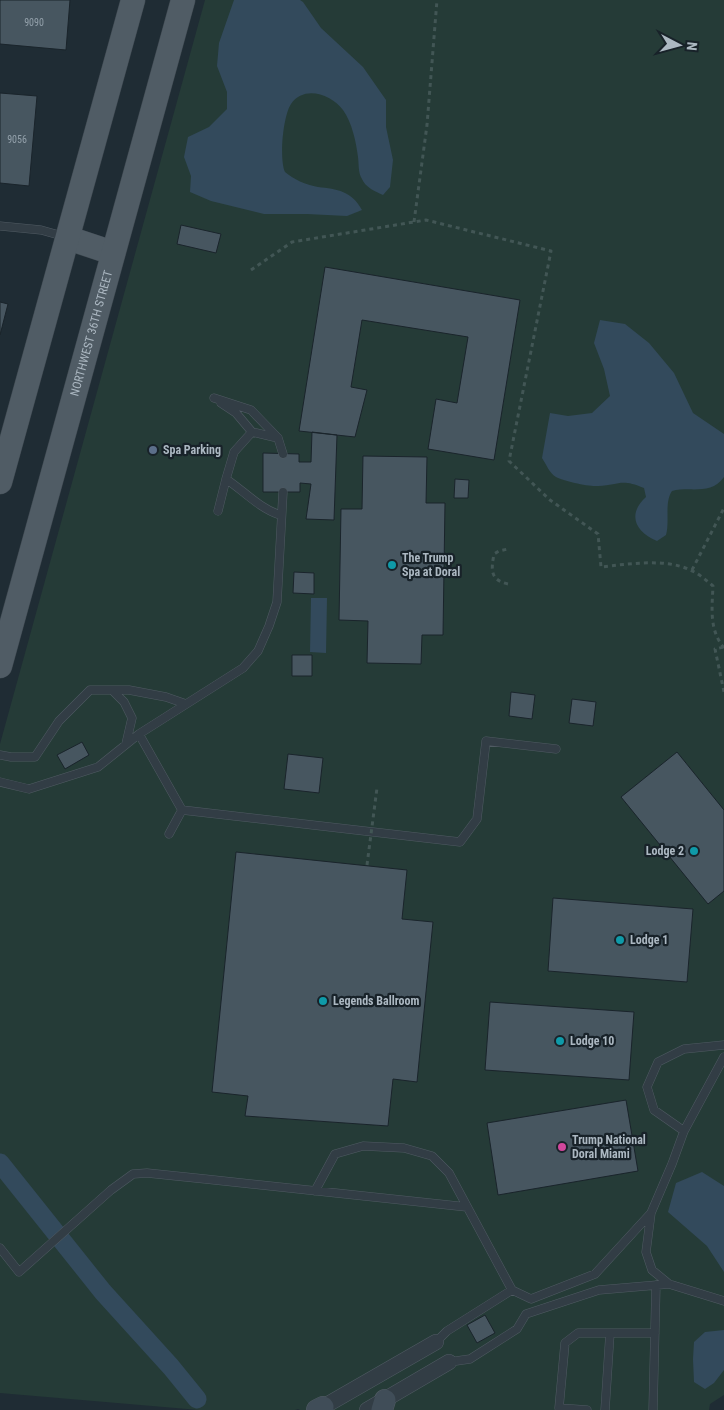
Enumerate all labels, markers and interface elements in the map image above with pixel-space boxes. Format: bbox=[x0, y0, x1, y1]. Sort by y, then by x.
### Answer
house number: 9090 bbox=[24, 17, 44, 28]
north arrow bbox=[654, 20, 704, 70]
text: N bbox=[684, 41, 700, 51]
house number: 9056 bbox=[7, 134, 27, 145]
street label: NORTHWEST 36TH STREET bbox=[67, 269, 115, 398]
place label: Spa Parking bbox=[163, 443, 221, 457]
marker: Spa Parking bbox=[147, 444, 159, 456]
place label: The Trump Spa at Doral bbox=[402, 551, 460, 579]
marker: The Trump Spa at Doral bbox=[386, 559, 398, 571]
place label: Lodge 2 bbox=[646, 844, 684, 858]
marker: Lodge 2 bbox=[688, 845, 700, 857]
place label: Lodge 1 bbox=[630, 933, 668, 947]
marker: Lodge 1 bbox=[614, 934, 626, 946]
place label: Legends Ballroom bbox=[333, 994, 419, 1008]
marker: Legends Ballroom bbox=[317, 995, 329, 1007]
place label: Lodge 10 bbox=[570, 1034, 614, 1048]
marker: Lodge 10 bbox=[554, 1035, 566, 1047]
place label: Trump National Doral Miami bbox=[572, 1133, 646, 1161]
marker: Trump National Doral Miami bbox=[556, 1141, 568, 1153]

